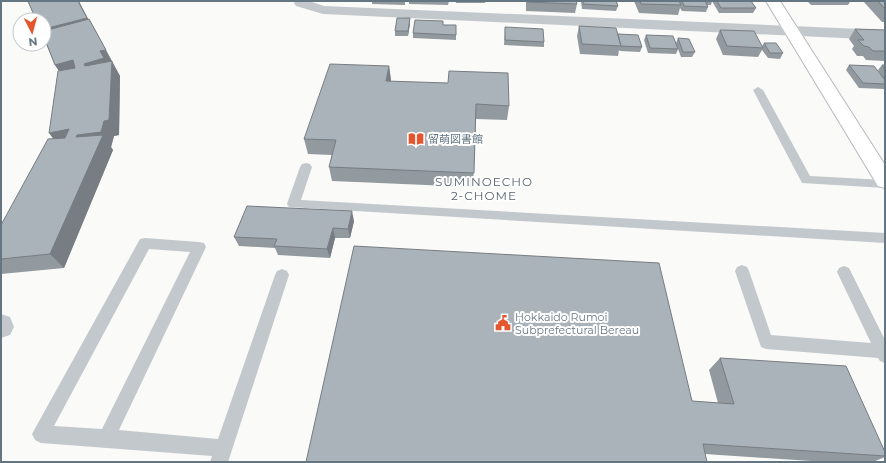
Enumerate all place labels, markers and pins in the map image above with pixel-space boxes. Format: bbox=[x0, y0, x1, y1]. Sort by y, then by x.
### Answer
library icon: 留萌図書館 bbox=[407, 130, 425, 148]
place label: 留萌図書館 bbox=[428, 132, 483, 146]
place label: Hokkaido Rumoi Subprefectural Bereau bbox=[515, 310, 639, 337]
public building icon: Hokkaido Rumoi Subprefectural Bereau bbox=[494, 314, 512, 332]

